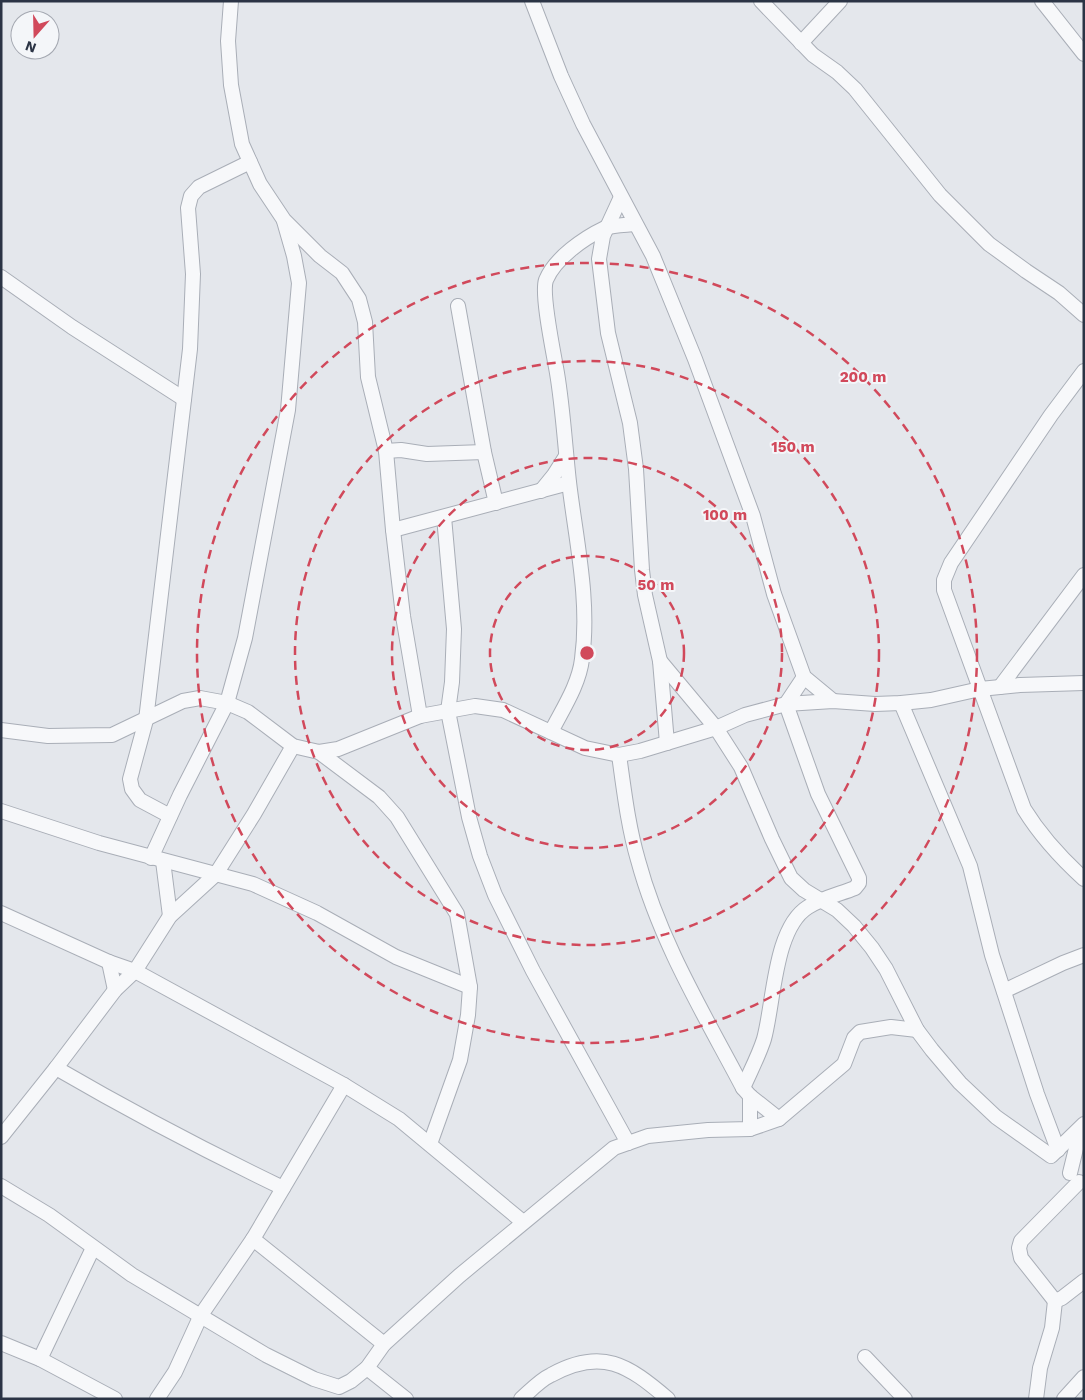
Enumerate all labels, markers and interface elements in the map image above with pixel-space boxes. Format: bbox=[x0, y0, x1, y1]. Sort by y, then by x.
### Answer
north arrow bbox=[10, 10, 60, 60]
text: N bbox=[23, 38, 38, 57]
text: 200 m bbox=[840, 368, 886, 386]
text: 150 m bbox=[771, 438, 815, 456]
text: 100 m bbox=[703, 506, 747, 524]
text: 50 m bbox=[638, 576, 674, 594]
centre of rings bbox=[578, 644, 596, 662]

